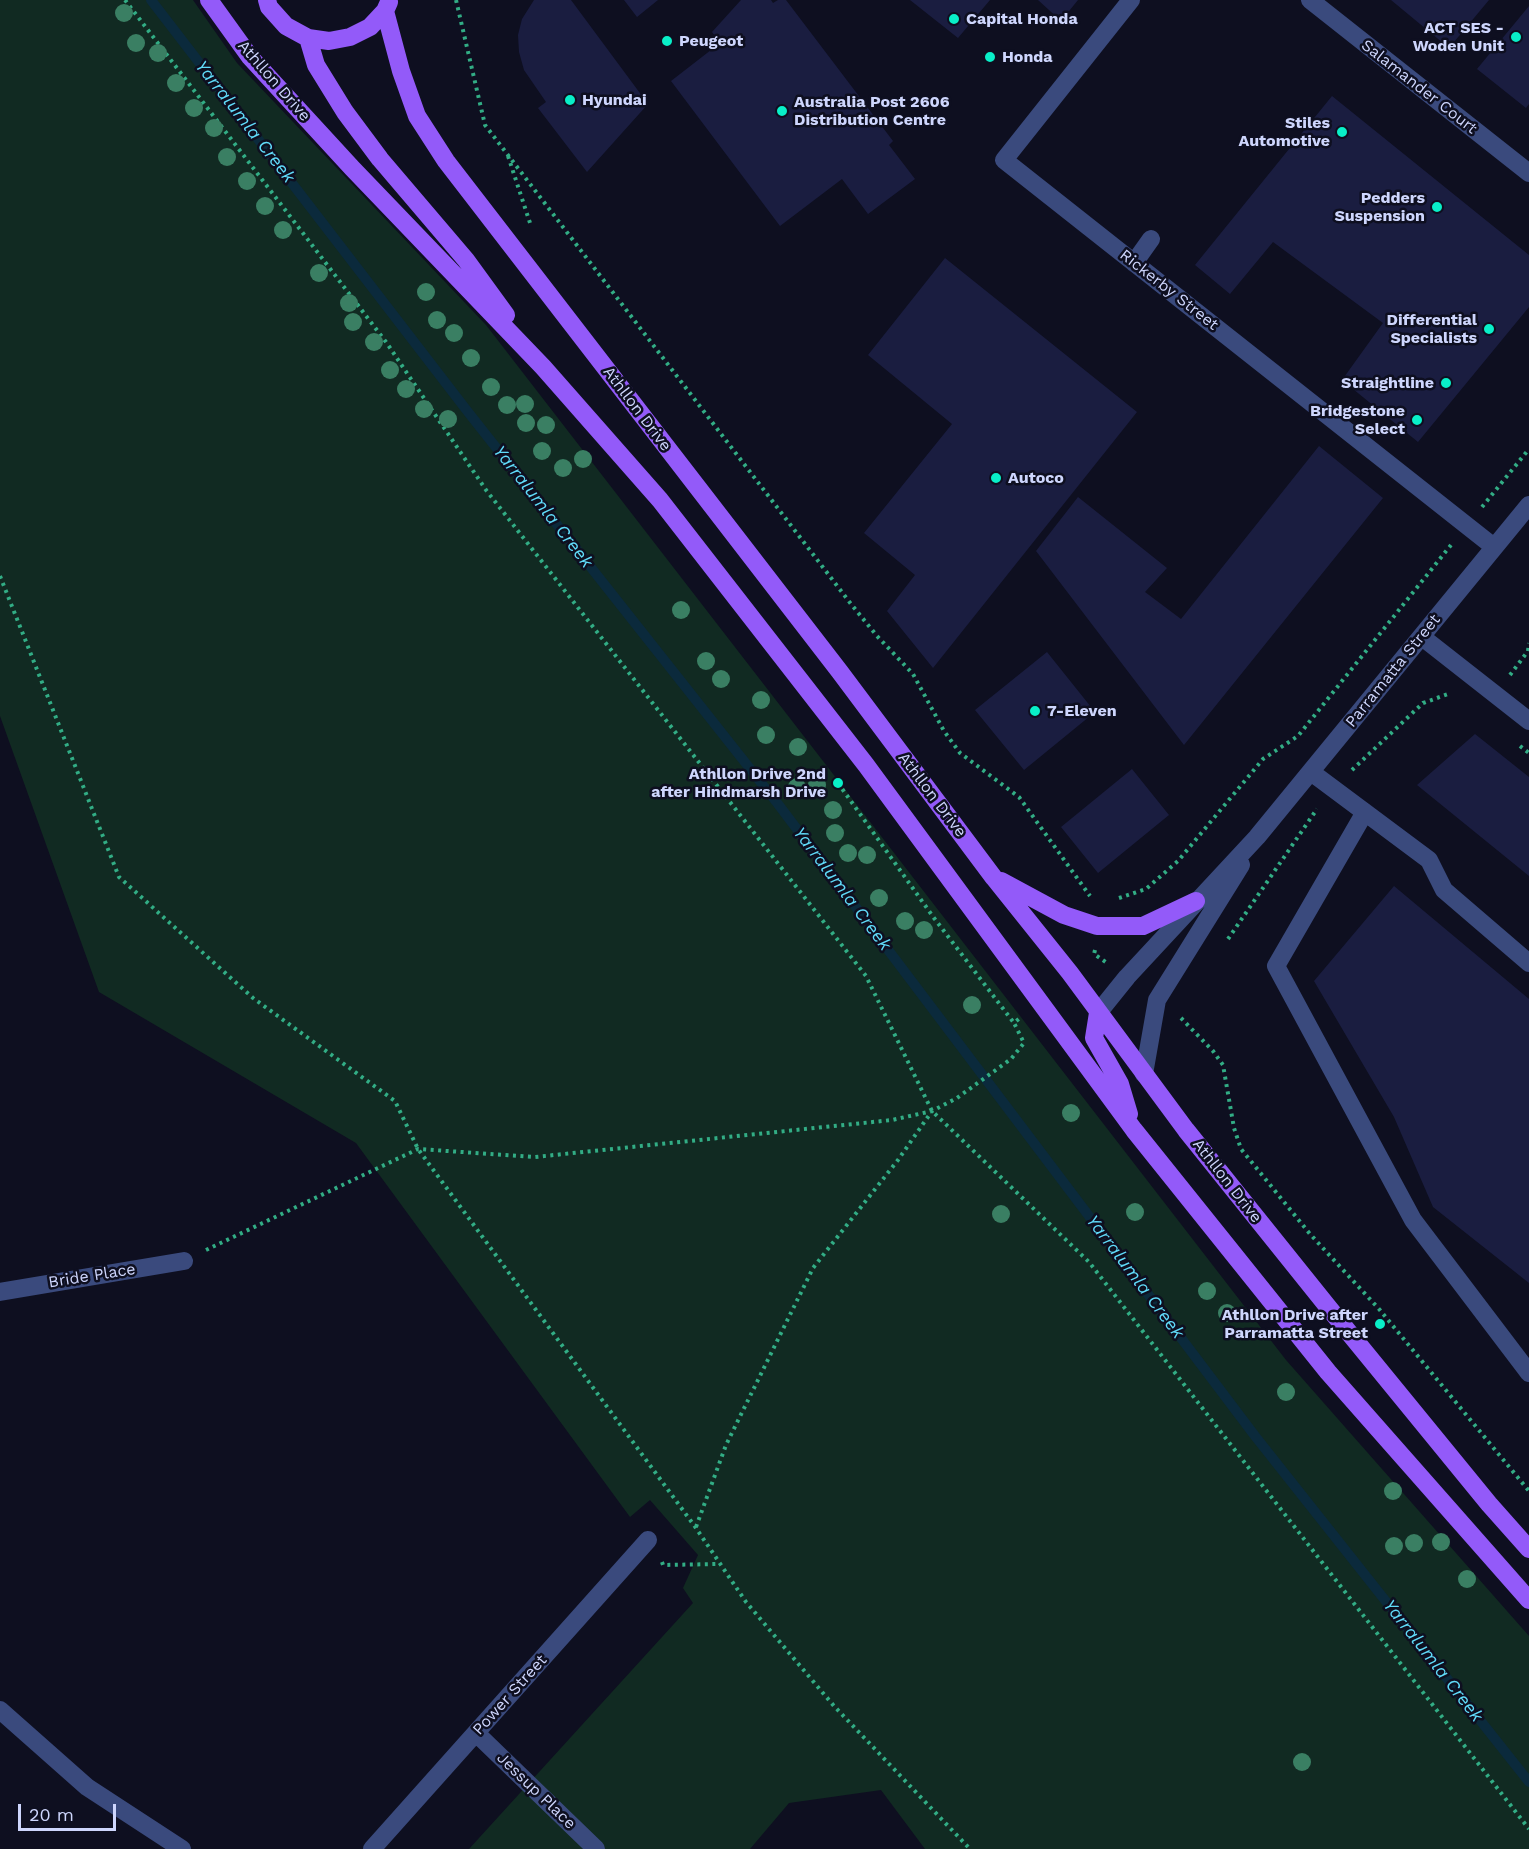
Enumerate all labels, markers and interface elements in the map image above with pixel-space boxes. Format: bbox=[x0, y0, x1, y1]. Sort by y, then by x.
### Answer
place label: Capital Honda bbox=[966, 9, 1078, 29]
marker: Capital Honda bbox=[947, 12, 961, 26]
place label: ACT SES - Woden Unit bbox=[1413, 18, 1504, 56]
marker: ACT SES - Woden Unit bbox=[1509, 30, 1523, 44]
place label: Peugeot bbox=[679, 31, 743, 51]
marker: Peugeot bbox=[660, 34, 674, 48]
street label: Salamander Court bbox=[1357, 36, 1481, 138]
street label: Athllon Drive bbox=[234, 37, 314, 125]
place label: Honda bbox=[1002, 47, 1053, 67]
marker: Honda bbox=[983, 50, 997, 64]
water label: Yarralumla Creek bbox=[190, 56, 300, 188]
place label: Hyundai bbox=[582, 90, 647, 110]
place label: Australia Post 2606 Distribution Centre bbox=[794, 92, 950, 130]
marker: Hyundai bbox=[563, 93, 577, 107]
marker: Australia Post 2606 Distribution Centre bbox=[775, 104, 789, 118]
place label: Stiles Automotive bbox=[1238, 113, 1330, 151]
marker: Stiles Automotive bbox=[1335, 125, 1349, 139]
place label: Pedders Suspension bbox=[1334, 188, 1425, 226]
marker: Pedders Suspension bbox=[1430, 200, 1444, 214]
street label: Rickerby Street bbox=[1116, 246, 1222, 334]
place label: Differential Specialists bbox=[1387, 310, 1477, 348]
marker: Differential Specialists bbox=[1482, 322, 1496, 336]
street label: Athllon Drive bbox=[599, 363, 675, 455]
place label: Straightline bbox=[1341, 373, 1434, 393]
marker: Straightline bbox=[1439, 376, 1453, 390]
place label: Bridgestone Select bbox=[1310, 401, 1405, 439]
marker: Bridgestone Select bbox=[1410, 413, 1424, 427]
water label: Yarralumla Creek bbox=[488, 441, 598, 573]
place label: Autoco bbox=[1008, 468, 1064, 488]
marker: Autoco bbox=[989, 471, 1003, 485]
street label: Parramatta Street bbox=[1342, 611, 1444, 731]
place label: 7-Eleven bbox=[1047, 701, 1117, 721]
marker: 7-Eleven bbox=[1028, 704, 1042, 718]
street label: Athllon Drive bbox=[894, 749, 970, 841]
place label: Athllon Drive 2nd after Hindmarsh Drive bbox=[651, 764, 826, 802]
marker: Athllon Drive 2nd after Hindmarsh Drive bbox=[831, 776, 845, 790]
water label: Yarralumla Creek bbox=[788, 823, 896, 955]
street label: Athllon Drive bbox=[1188, 1135, 1266, 1227]
water label: Yarralumla Creek bbox=[1081, 1211, 1189, 1343]
street label: Bride Place bbox=[47, 1260, 137, 1292]
place label: Athllon Drive after Parramatta Street bbox=[1222, 1305, 1368, 1343]
marker: Athllon Drive after Parramatta Street bbox=[1373, 1317, 1387, 1331]
water label: Yarralumla Creek bbox=[1378, 1595, 1488, 1727]
street label: Power Street bbox=[469, 1651, 551, 1739]
street label: Jessup Place bbox=[493, 1749, 579, 1833]
scale bar bbox=[21, 1792, 118, 1830]
text: 20 m bbox=[29, 1804, 74, 1825]

